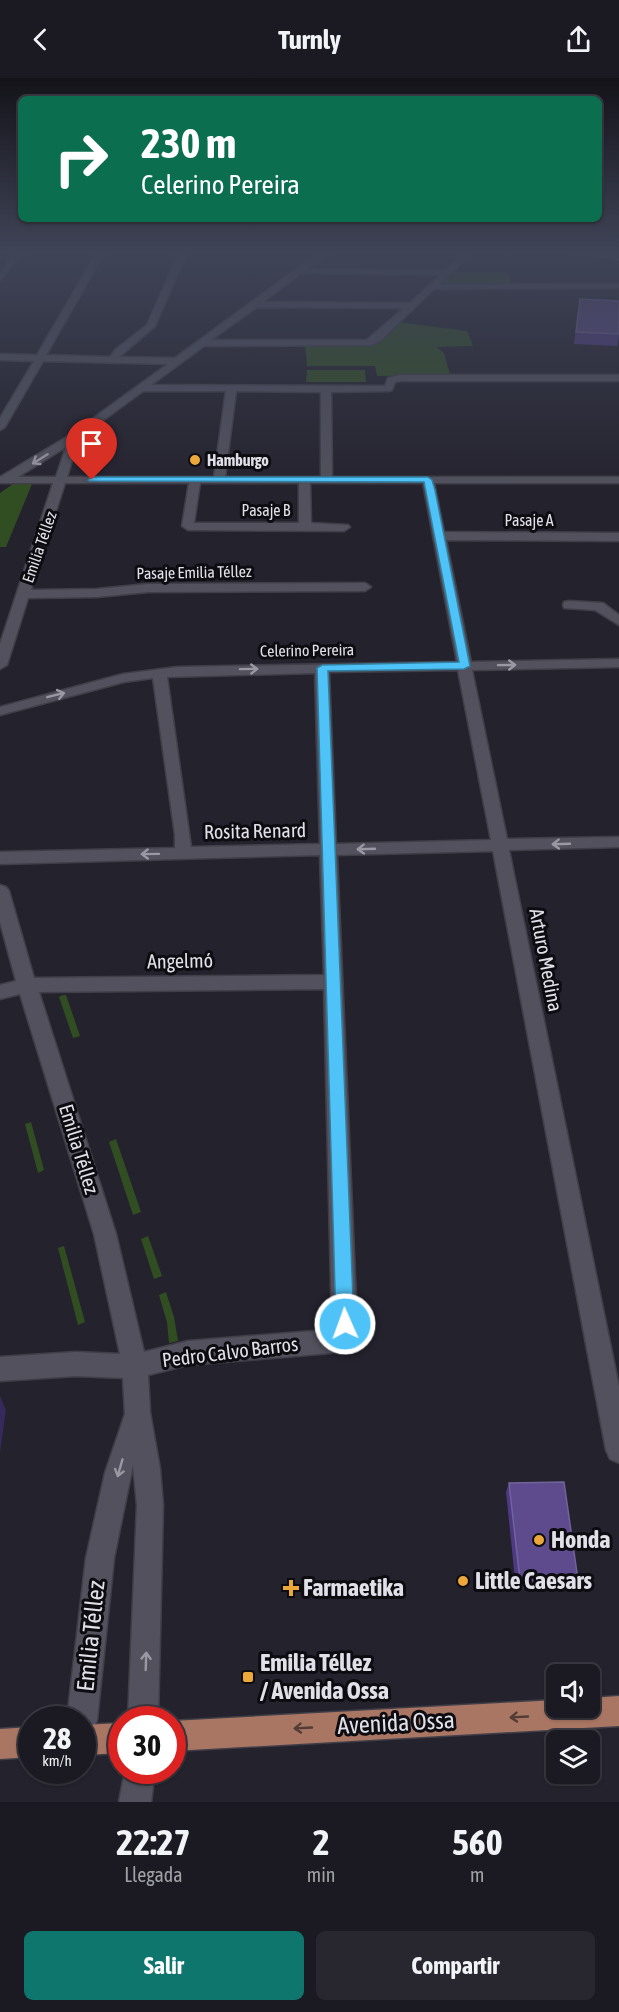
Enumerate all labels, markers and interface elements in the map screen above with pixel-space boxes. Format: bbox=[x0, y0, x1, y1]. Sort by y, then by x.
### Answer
icon: back bbox=[24, 23, 57, 56]
icon: share bbox=[562, 23, 595, 56]
text: Turnly bbox=[278, 24, 341, 55]
text: 230 m bbox=[141, 119, 236, 167]
icon: right bbox=[42, 120, 120, 198]
text: Celerino Pereira bbox=[141, 169, 300, 200]
pin bbox=[66, 418, 117, 480]
icon: arrive bbox=[75, 427, 108, 460]
place label: Hamburgo bbox=[207, 451, 269, 469]
one-way arrow bbox=[32, 453, 49, 465]
marker: Hamburgo bbox=[188, 453, 202, 467]
street label: Pasaje B bbox=[242, 501, 291, 520]
street label: Emilia Téllez bbox=[18, 509, 60, 585]
street label: Pasaje A bbox=[504, 511, 554, 530]
street label: Pasaje Emilia Téllez bbox=[136, 562, 252, 583]
street label: Celerino Pereira bbox=[260, 640, 354, 660]
one-way arrow bbox=[496, 659, 516, 671]
one-way arrow bbox=[238, 663, 258, 675]
one-way arrow bbox=[47, 689, 66, 701]
street label: Rosita Renard bbox=[204, 818, 306, 843]
one-way arrow bbox=[551, 838, 571, 849]
one-way arrow bbox=[356, 844, 376, 855]
one-way arrow bbox=[140, 849, 160, 860]
street label: Arturo Medina bbox=[525, 906, 568, 1013]
street label: Angelmó bbox=[147, 948, 213, 973]
street label: Emilia Téllez bbox=[55, 1101, 104, 1197]
position arrow bbox=[313, 1292, 377, 1356]
street label: Pedro Calvo Barros bbox=[161, 1332, 299, 1371]
one-way arrow bbox=[113, 1458, 125, 1477]
place label: Honda bbox=[551, 1526, 610, 1553]
marker: Honda bbox=[532, 1533, 546, 1547]
place label: Little Caesars bbox=[475, 1567, 593, 1594]
place label: Farmaetika bbox=[303, 1574, 404, 1601]
marker: Little Caesars bbox=[456, 1574, 470, 1588]
street label: Emilia Téllez bbox=[71, 1579, 110, 1693]
marker: Farmaetika bbox=[284, 1581, 298, 1595]
place label: Emilia Téllez / Avenida Ossa bbox=[260, 1649, 389, 1704]
one-way arrow bbox=[140, 1651, 152, 1671]
map controls bbox=[546, 1664, 600, 1784]
button: sound bbox=[546, 1664, 600, 1718]
marker: Emilia Téllez / Avenida Ossa bbox=[241, 1670, 255, 1684]
speed limit sign: 30 bbox=[108, 1706, 186, 1784]
street label: Avenida Ossa bbox=[337, 1706, 455, 1739]
one-way arrow bbox=[509, 1711, 529, 1722]
text: 28 bbox=[43, 1721, 71, 1755]
one-way arrow bbox=[293, 1723, 313, 1734]
button: layers bbox=[546, 1730, 600, 1784]
text: km/h bbox=[42, 1752, 72, 1769]
text: 22:27 bbox=[116, 1821, 190, 1863]
text: 2 bbox=[313, 1821, 330, 1863]
text: 560 bbox=[452, 1821, 503, 1863]
text: Llegada bbox=[124, 1863, 183, 1886]
text: min bbox=[307, 1863, 336, 1886]
text: m bbox=[470, 1863, 484, 1886]
button: Salir bbox=[24, 1931, 304, 2000]
button: Compartir bbox=[316, 1931, 595, 2000]

